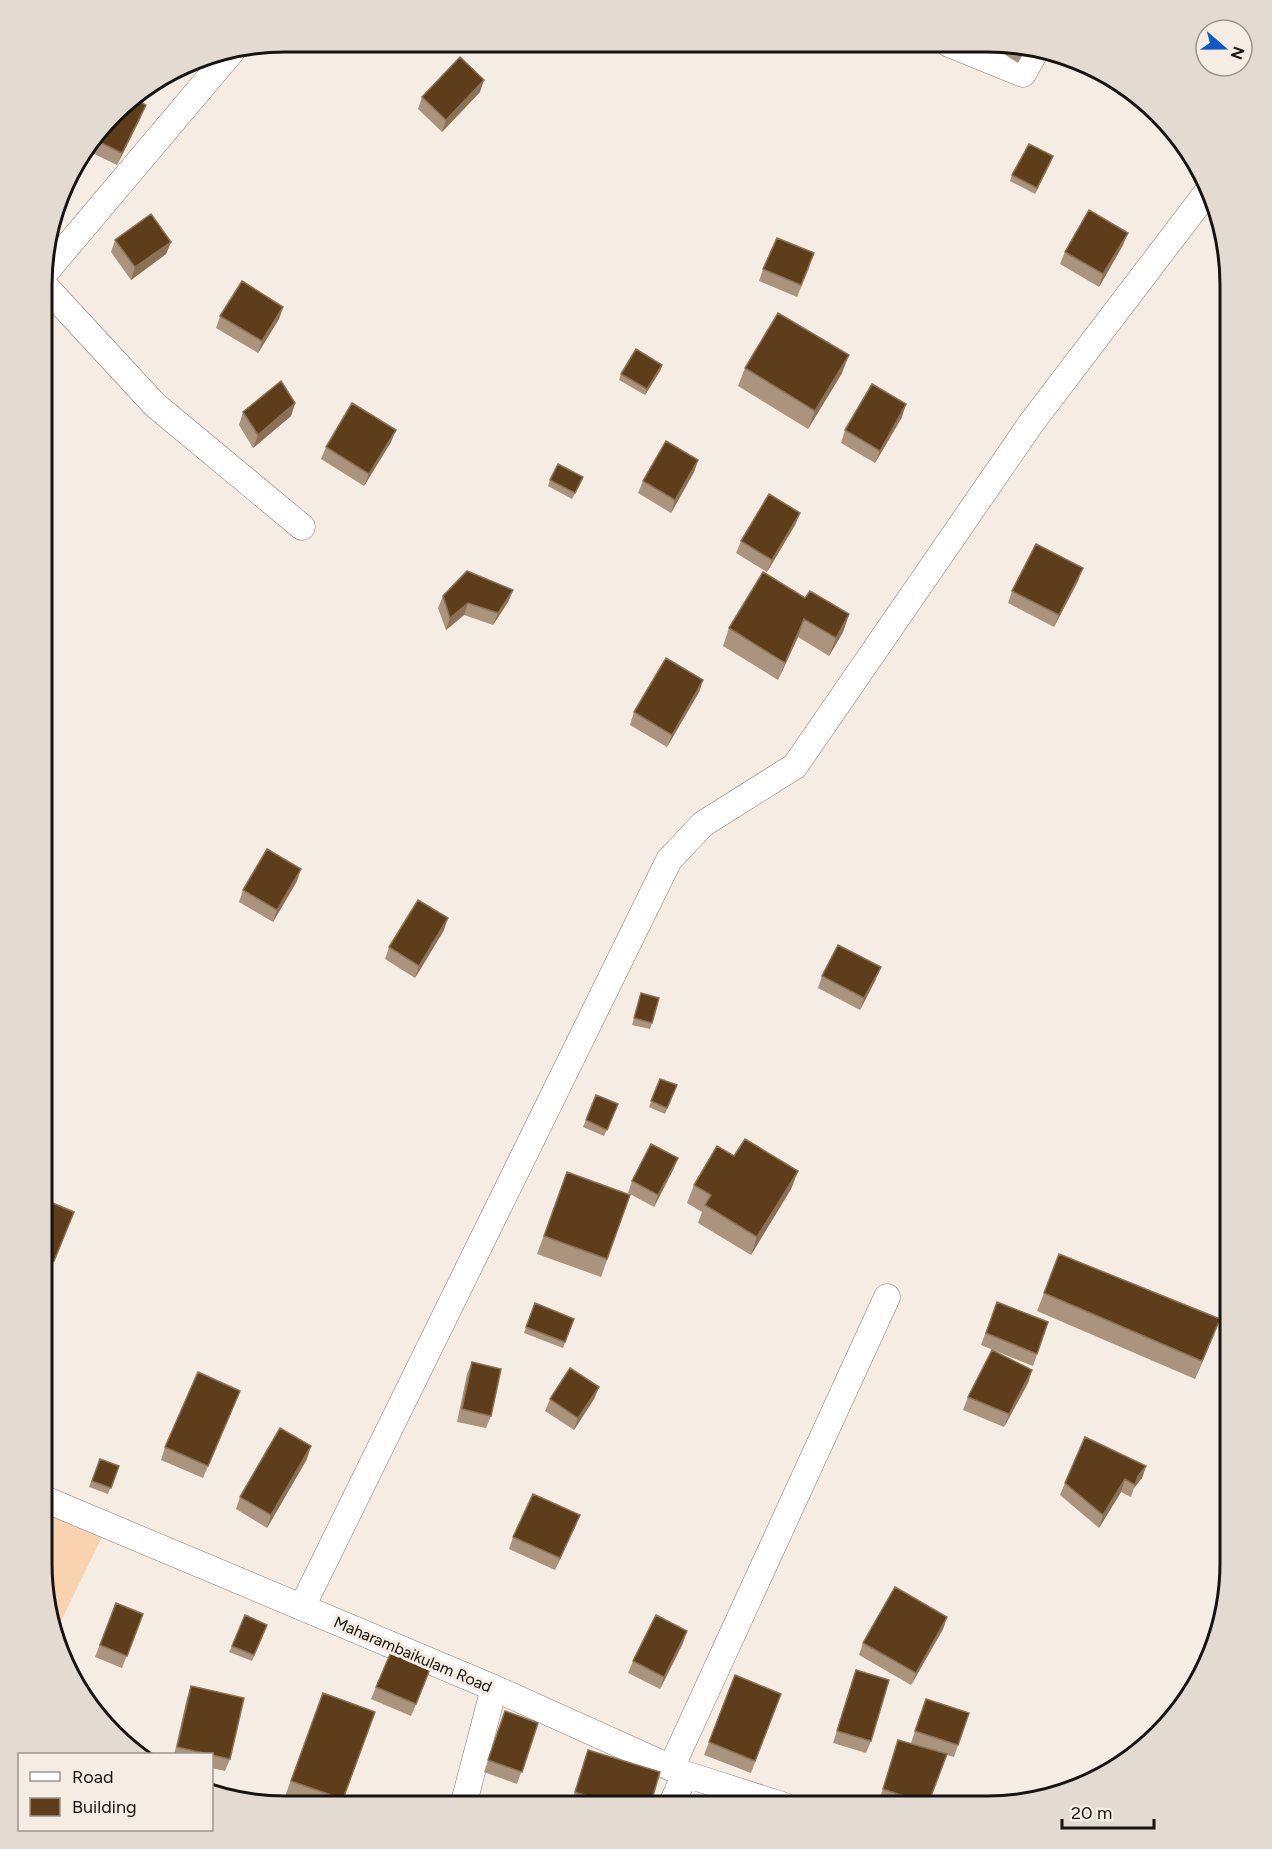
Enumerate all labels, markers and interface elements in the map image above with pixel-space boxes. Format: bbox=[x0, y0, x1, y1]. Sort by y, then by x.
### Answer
north arrow bbox=[1194, 18, 1254, 78]
text: N bbox=[1227, 44, 1249, 62]
street label: Maharambaikulam Road bbox=[331, 1613, 495, 1696]
legend bbox=[18, 1753, 213, 1831]
text: Road bbox=[72, 1766, 113, 1788]
scale bar bbox=[1062, 1792, 1154, 1830]
text: Building bbox=[72, 1796, 137, 1818]
text: 20 m bbox=[1071, 1802, 1112, 1824]

